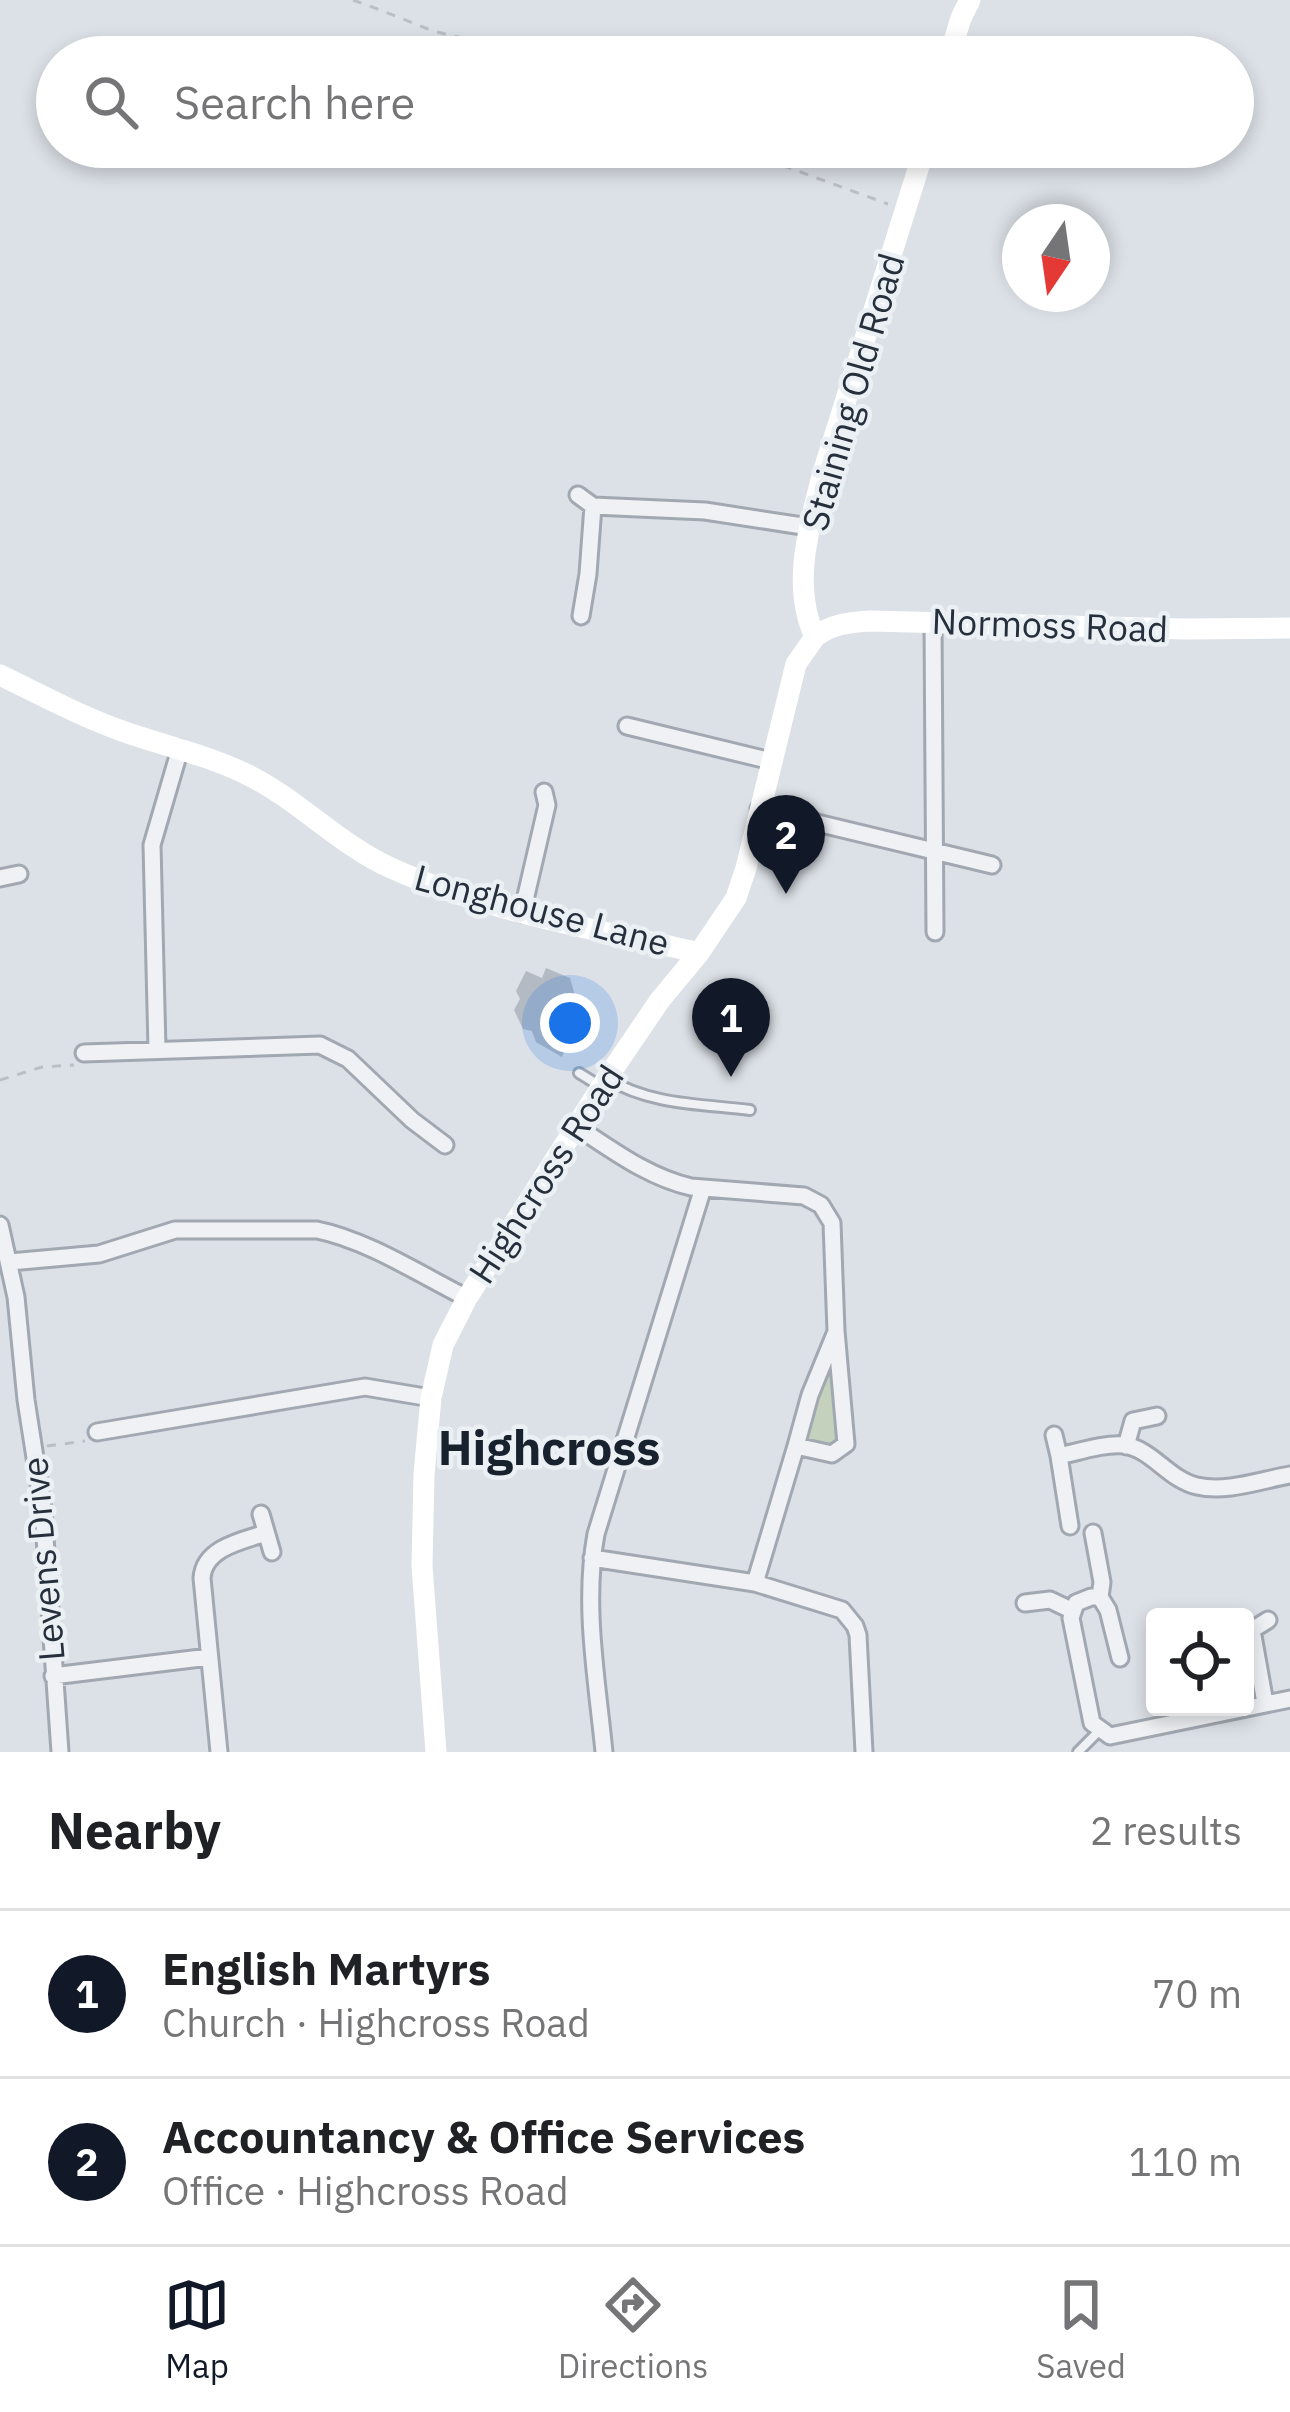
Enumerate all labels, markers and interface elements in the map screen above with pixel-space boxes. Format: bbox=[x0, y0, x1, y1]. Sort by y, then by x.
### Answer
search box bbox=[36, 36, 1254, 168]
icon: search bbox=[78, 69, 144, 135]
text: Search here bbox=[174, 73, 415, 131]
north arrow bbox=[1002, 204, 1110, 312]
street label: Staining Old Road bbox=[790, 248, 915, 536]
street label: Normoss Road bbox=[931, 597, 1169, 652]
pin: 2 bbox=[747, 795, 825, 894]
street label: Longhouse Lane bbox=[410, 853, 675, 966]
pin: 1 bbox=[692, 978, 770, 1077]
your location bbox=[540, 993, 600, 1053]
street label: Highcross Road bbox=[457, 1056, 634, 1292]
district label: Highcross bbox=[438, 1416, 660, 1478]
street label: Levens Drive bbox=[10, 1455, 75, 1663]
map controls bbox=[1146, 1608, 1254, 1716]
button: locate bbox=[1146, 1608, 1254, 1716]
text: Nearby bbox=[48, 1797, 221, 1863]
text: 2 results bbox=[1090, 1805, 1242, 1856]
text: English Martyrs bbox=[162, 1939, 491, 1997]
text: 1 bbox=[75, 1968, 99, 2019]
text: 70 m bbox=[1152, 1968, 1242, 2019]
text: Church · Highcross Road bbox=[162, 1997, 590, 2048]
text: Accountancy & Office Services bbox=[162, 2107, 805, 2165]
text: 2 bbox=[75, 2136, 99, 2187]
text: 110 m bbox=[1129, 2136, 1242, 2187]
text: Office · Highcross Road bbox=[162, 2165, 569, 2216]
tab: Map bbox=[164, 2272, 230, 2387]
tab: Directions bbox=[558, 2272, 708, 2387]
tab: Saved bbox=[1036, 2272, 1126, 2387]

